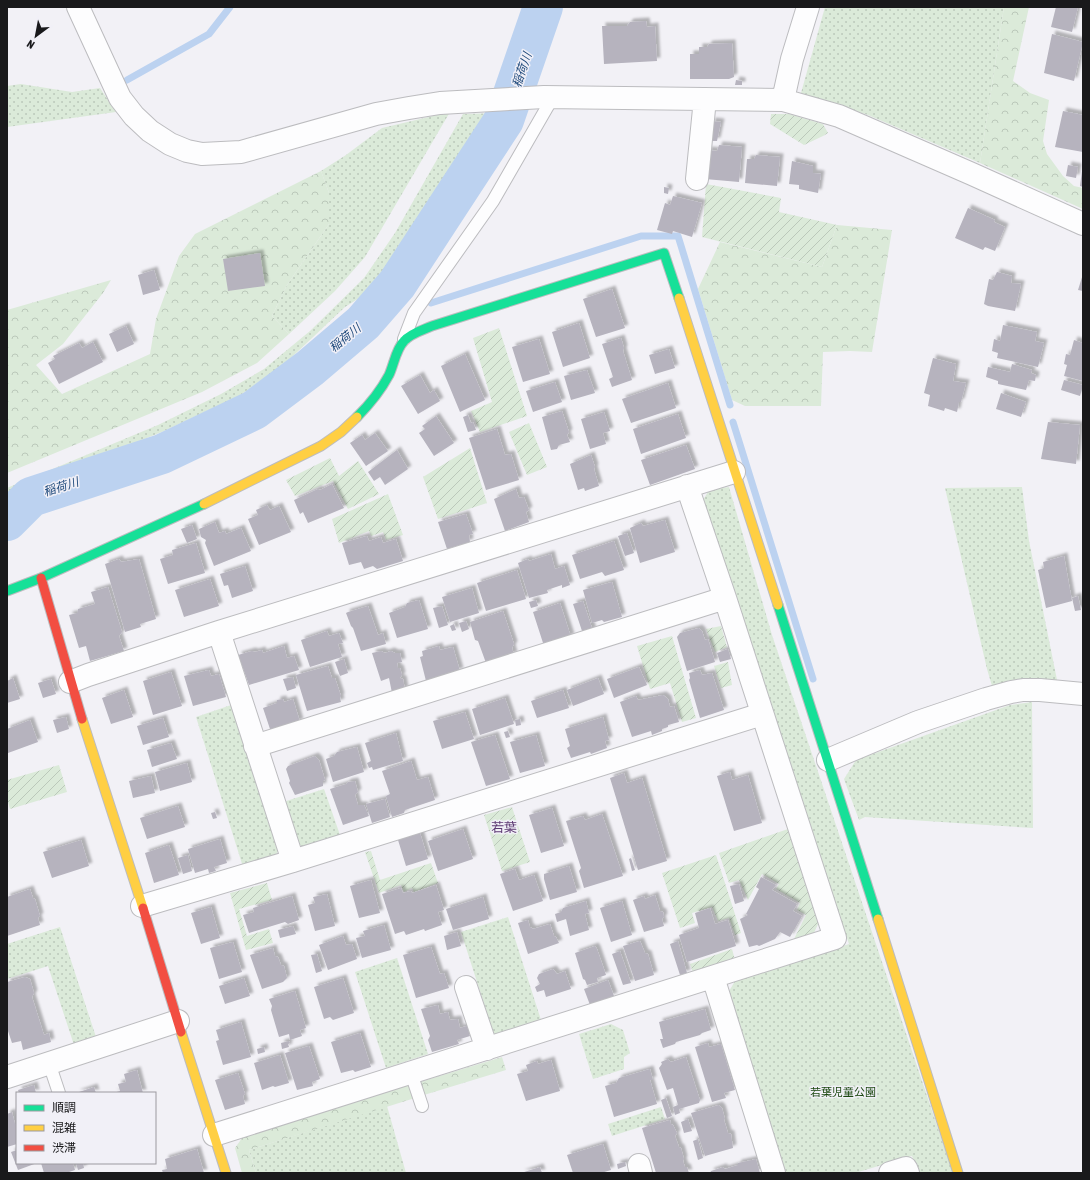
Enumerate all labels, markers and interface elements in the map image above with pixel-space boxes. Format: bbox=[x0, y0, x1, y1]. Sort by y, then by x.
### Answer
north arrow bbox=[16, 16, 56, 56]
text: N bbox=[25, 38, 37, 51]
water label: 稲荷川 bbox=[510, 49, 535, 89]
water label: 稲荷川 bbox=[327, 320, 365, 355]
water label: 稲荷川 bbox=[42, 474, 82, 499]
district label: 若葉 bbox=[491, 820, 517, 835]
park label: 若葉児童公園 bbox=[810, 1086, 876, 1098]
legend bbox=[16, 1092, 156, 1164]
text: 順調 bbox=[52, 1101, 76, 1115]
text: 混雑 bbox=[52, 1121, 76, 1135]
text: 渋滞 bbox=[52, 1141, 76, 1155]

